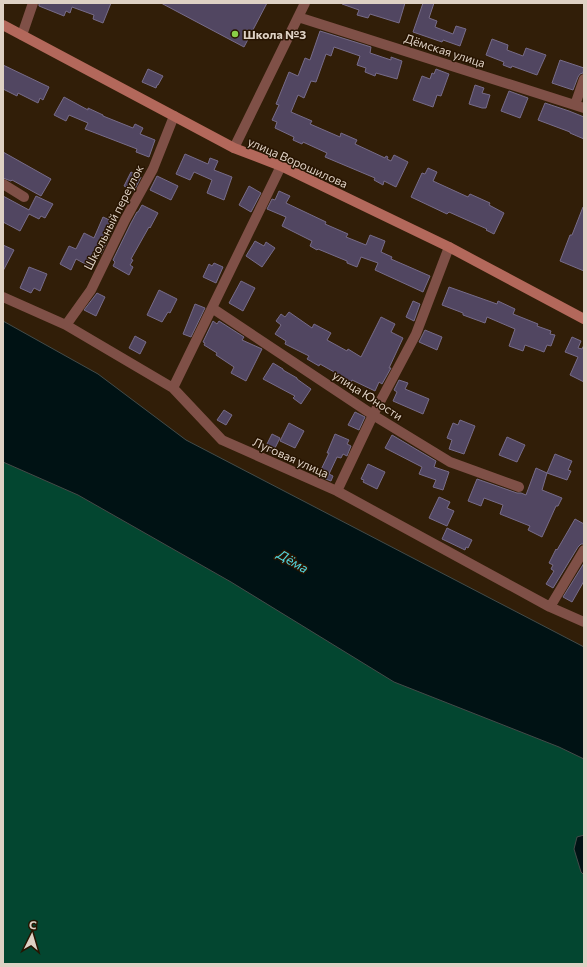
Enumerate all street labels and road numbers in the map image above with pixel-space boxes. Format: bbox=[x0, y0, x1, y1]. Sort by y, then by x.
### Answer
street label: Дёмская улица bbox=[403, 30, 487, 70]
street label: улица Ворошилова bbox=[246, 134, 350, 190]
street label: Школьный переулок bbox=[80, 162, 146, 272]
street label: улица Юности bbox=[330, 367, 406, 423]
street label: Луговая улица bbox=[251, 434, 331, 480]

